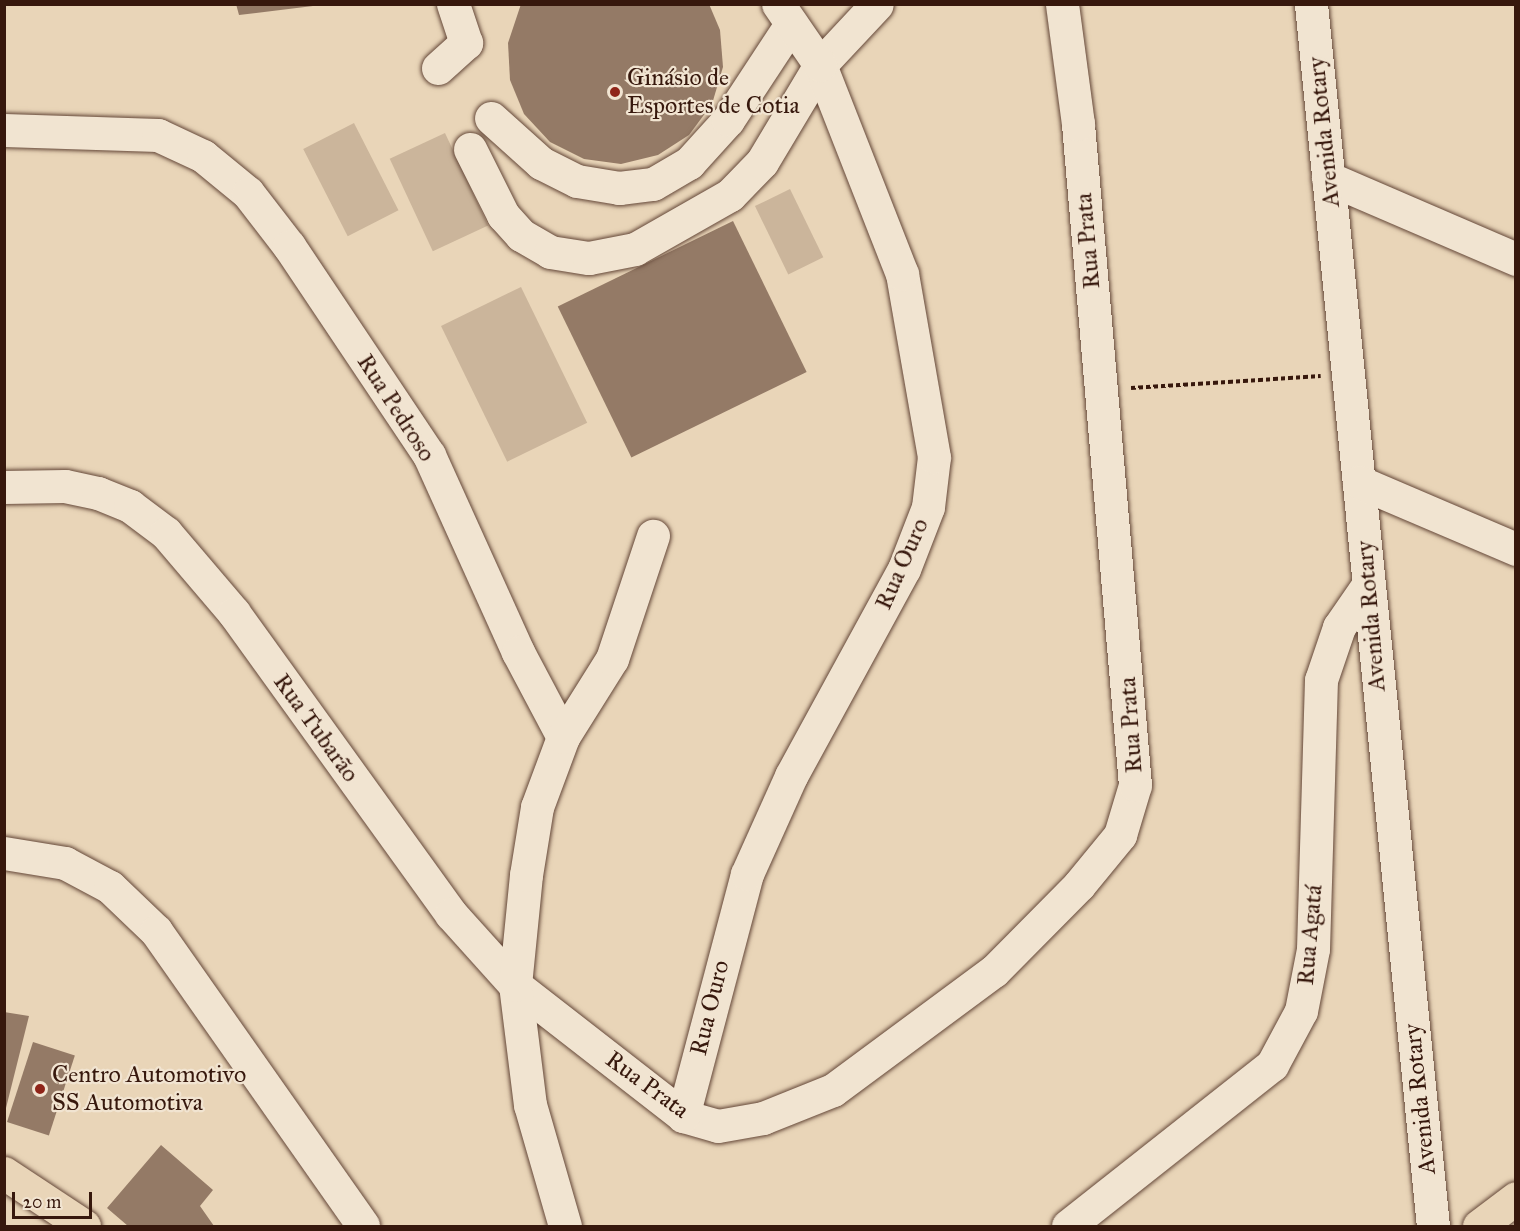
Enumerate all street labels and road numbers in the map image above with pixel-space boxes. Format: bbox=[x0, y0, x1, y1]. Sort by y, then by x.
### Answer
street label: Avenida Rotary bbox=[1302, 55, 1346, 209]
street label: Rua Prata bbox=[1069, 192, 1107, 290]
street label: Rua Pedroso bbox=[351, 349, 441, 467]
street label: Rua Ouro bbox=[869, 514, 935, 614]
street label: Avenida Rotary bbox=[1350, 539, 1392, 693]
street label: Rua Tubarão bbox=[267, 668, 365, 788]
street label: Rua Prata bbox=[1113, 676, 1149, 774]
street label: Rua Agatá bbox=[1291, 883, 1329, 987]
street label: Rua Ouro bbox=[684, 957, 736, 1059]
street label: Avenida Rotary bbox=[1398, 1022, 1442, 1176]
street label: Rua Prata bbox=[600, 1045, 694, 1125]

